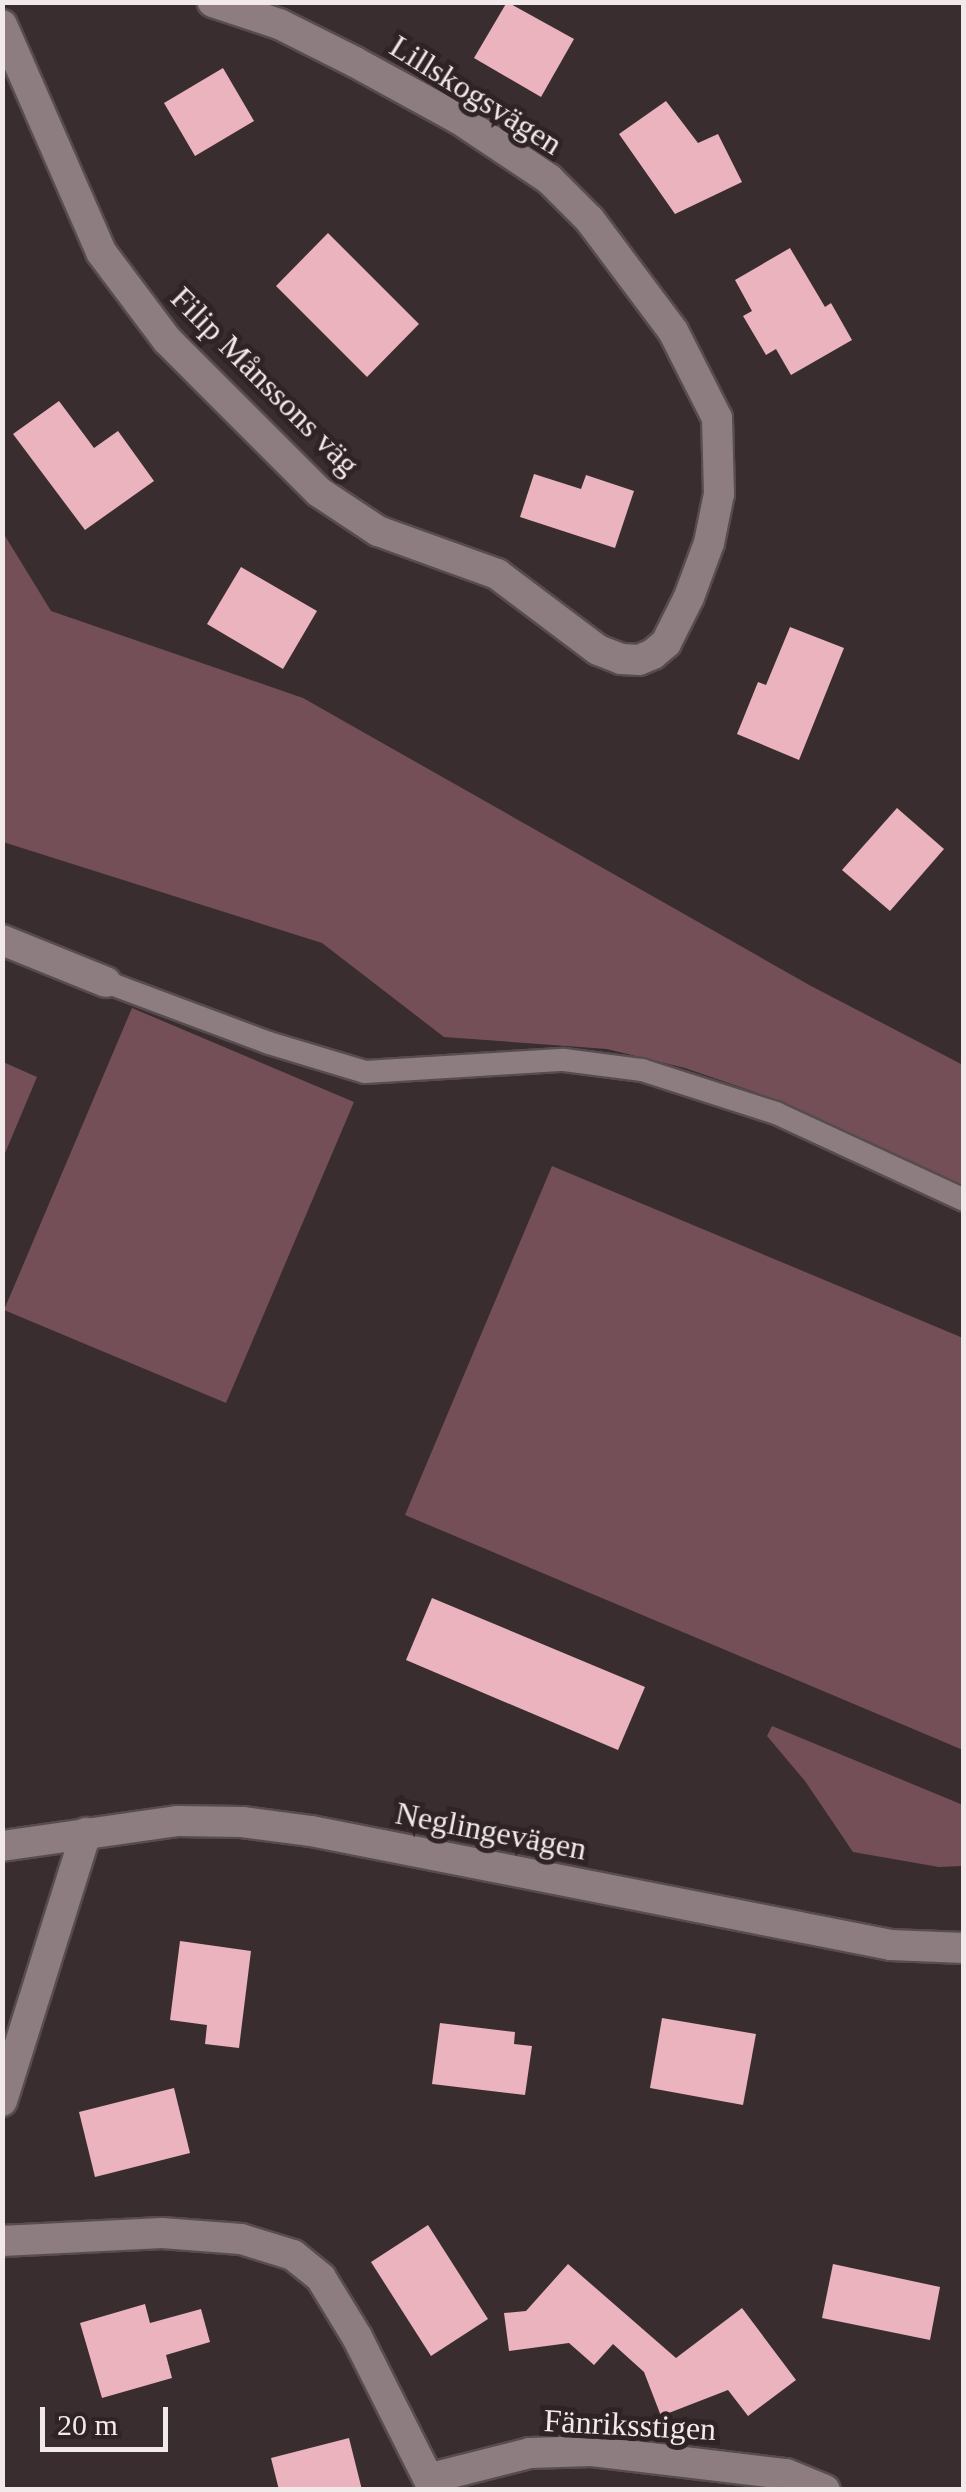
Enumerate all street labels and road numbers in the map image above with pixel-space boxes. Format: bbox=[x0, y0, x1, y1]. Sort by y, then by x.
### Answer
street label: Lillskogsvägen bbox=[383, 27, 569, 163]
street label: Filip Månssons väg bbox=[163, 279, 367, 483]
street label: Neglingevägen bbox=[392, 1794, 590, 1868]
street label: Fänriksstigen bbox=[543, 2401, 717, 2449]

